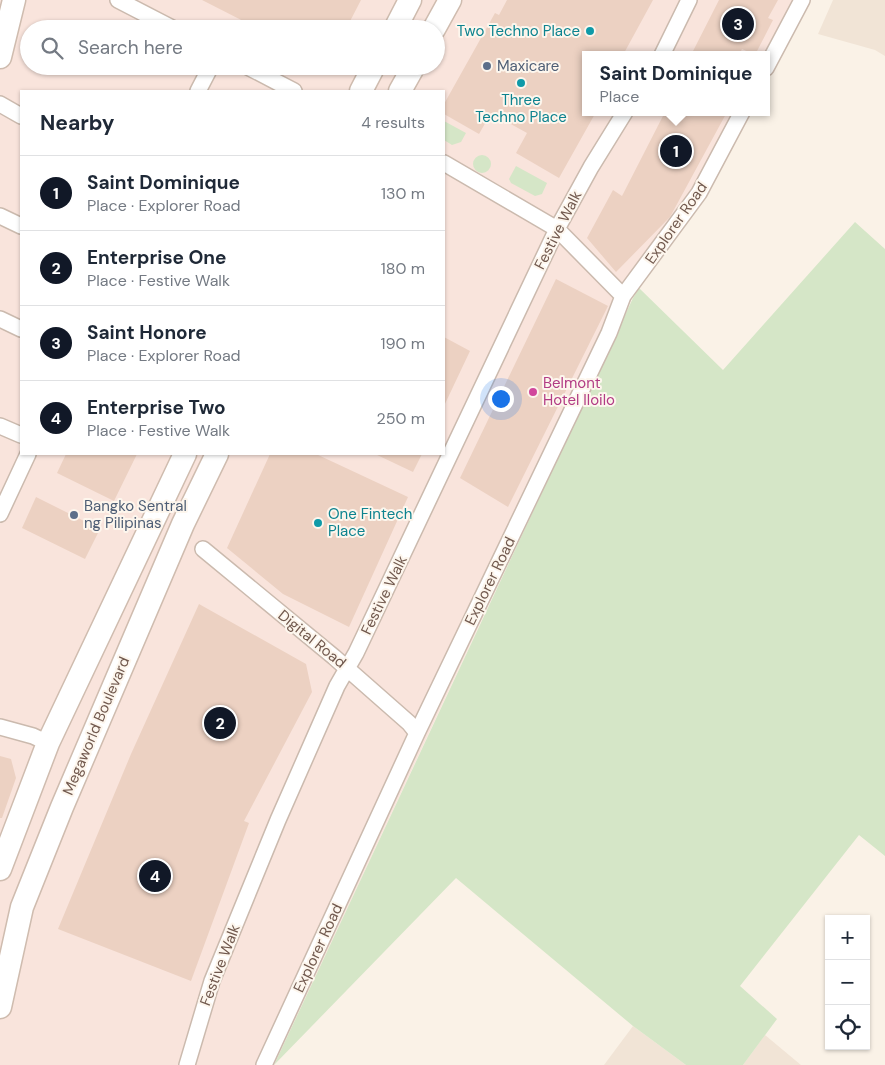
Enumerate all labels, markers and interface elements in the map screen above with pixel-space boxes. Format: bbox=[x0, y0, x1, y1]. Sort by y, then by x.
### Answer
pin: 3 bbox=[722, 5, 754, 43]
search box bbox=[20, 20, 445, 75]
place label: Two Techno Place bbox=[457, 21, 580, 41]
marker: Two Techno Place bbox=[584, 25, 596, 37]
icon: search bbox=[38, 34, 66, 62]
text: Search here bbox=[78, 35, 183, 60]
popup bbox=[582, 51, 770, 116]
place label: Maxicare bbox=[497, 56, 559, 76]
marker: Maxicare bbox=[481, 60, 493, 72]
text: Saint Dominique bbox=[600, 61, 752, 86]
marker: Three Techno Place bbox=[515, 77, 527, 89]
text: Place bbox=[600, 86, 639, 107]
place label: Three Techno Place bbox=[475, 90, 567, 127]
text: Nearby bbox=[40, 109, 114, 137]
text: 4 results bbox=[361, 112, 425, 133]
pin: 1 bbox=[660, 132, 692, 170]
text: Saint Dominique bbox=[87, 170, 240, 195]
street label: Explorer Road bbox=[640, 178, 712, 268]
text: 1 bbox=[53, 183, 59, 204]
text: 130 m bbox=[381, 183, 425, 204]
street label: Festive Walk bbox=[530, 187, 587, 273]
text: Place · Explorer Road bbox=[87, 195, 241, 216]
text: Enterprise One bbox=[87, 245, 226, 270]
text: 2 bbox=[51, 258, 61, 279]
text: 180 m bbox=[381, 258, 425, 279]
text: Place · Festive Walk bbox=[87, 270, 230, 291]
text: Saint Honore bbox=[87, 320, 207, 345]
text: 3 bbox=[51, 333, 61, 354]
text: 190 m bbox=[381, 333, 425, 354]
text: Place · Explorer Road bbox=[87, 345, 241, 366]
place label: Belmont Hotel Iloilo bbox=[543, 373, 615, 410]
your location bbox=[488, 386, 514, 412]
marker: Belmont Hotel Iloilo bbox=[527, 386, 539, 398]
text: Enterprise Two bbox=[87, 395, 226, 420]
text: 4 bbox=[51, 408, 61, 429]
text: 250 m bbox=[377, 408, 425, 429]
text: Place · Festive Walk bbox=[87, 420, 230, 441]
place label: Bangko Sentral ng Pilipinas bbox=[84, 496, 187, 533]
place label: One Fintech Place bbox=[328, 504, 412, 541]
marker: Bangko Sentral ng Pilipinas bbox=[68, 509, 80, 521]
marker: One Fintech Place bbox=[312, 517, 324, 529]
street label: Explorer Road bbox=[460, 534, 520, 628]
street label: Festive Walk bbox=[356, 552, 412, 638]
street label: Digital Road bbox=[274, 605, 350, 673]
street label: Megaworld Boulevard bbox=[58, 654, 134, 798]
pin: 2 bbox=[204, 704, 236, 742]
pin: 4 bbox=[139, 857, 171, 895]
street label: Explorer Road bbox=[289, 900, 347, 996]
map controls bbox=[825, 915, 870, 1050]
button: + bbox=[825, 915, 870, 960]
street label: Festive Walk bbox=[195, 921, 245, 1009]
button: − bbox=[825, 960, 870, 1005]
button: locate bbox=[825, 1005, 870, 1050]

